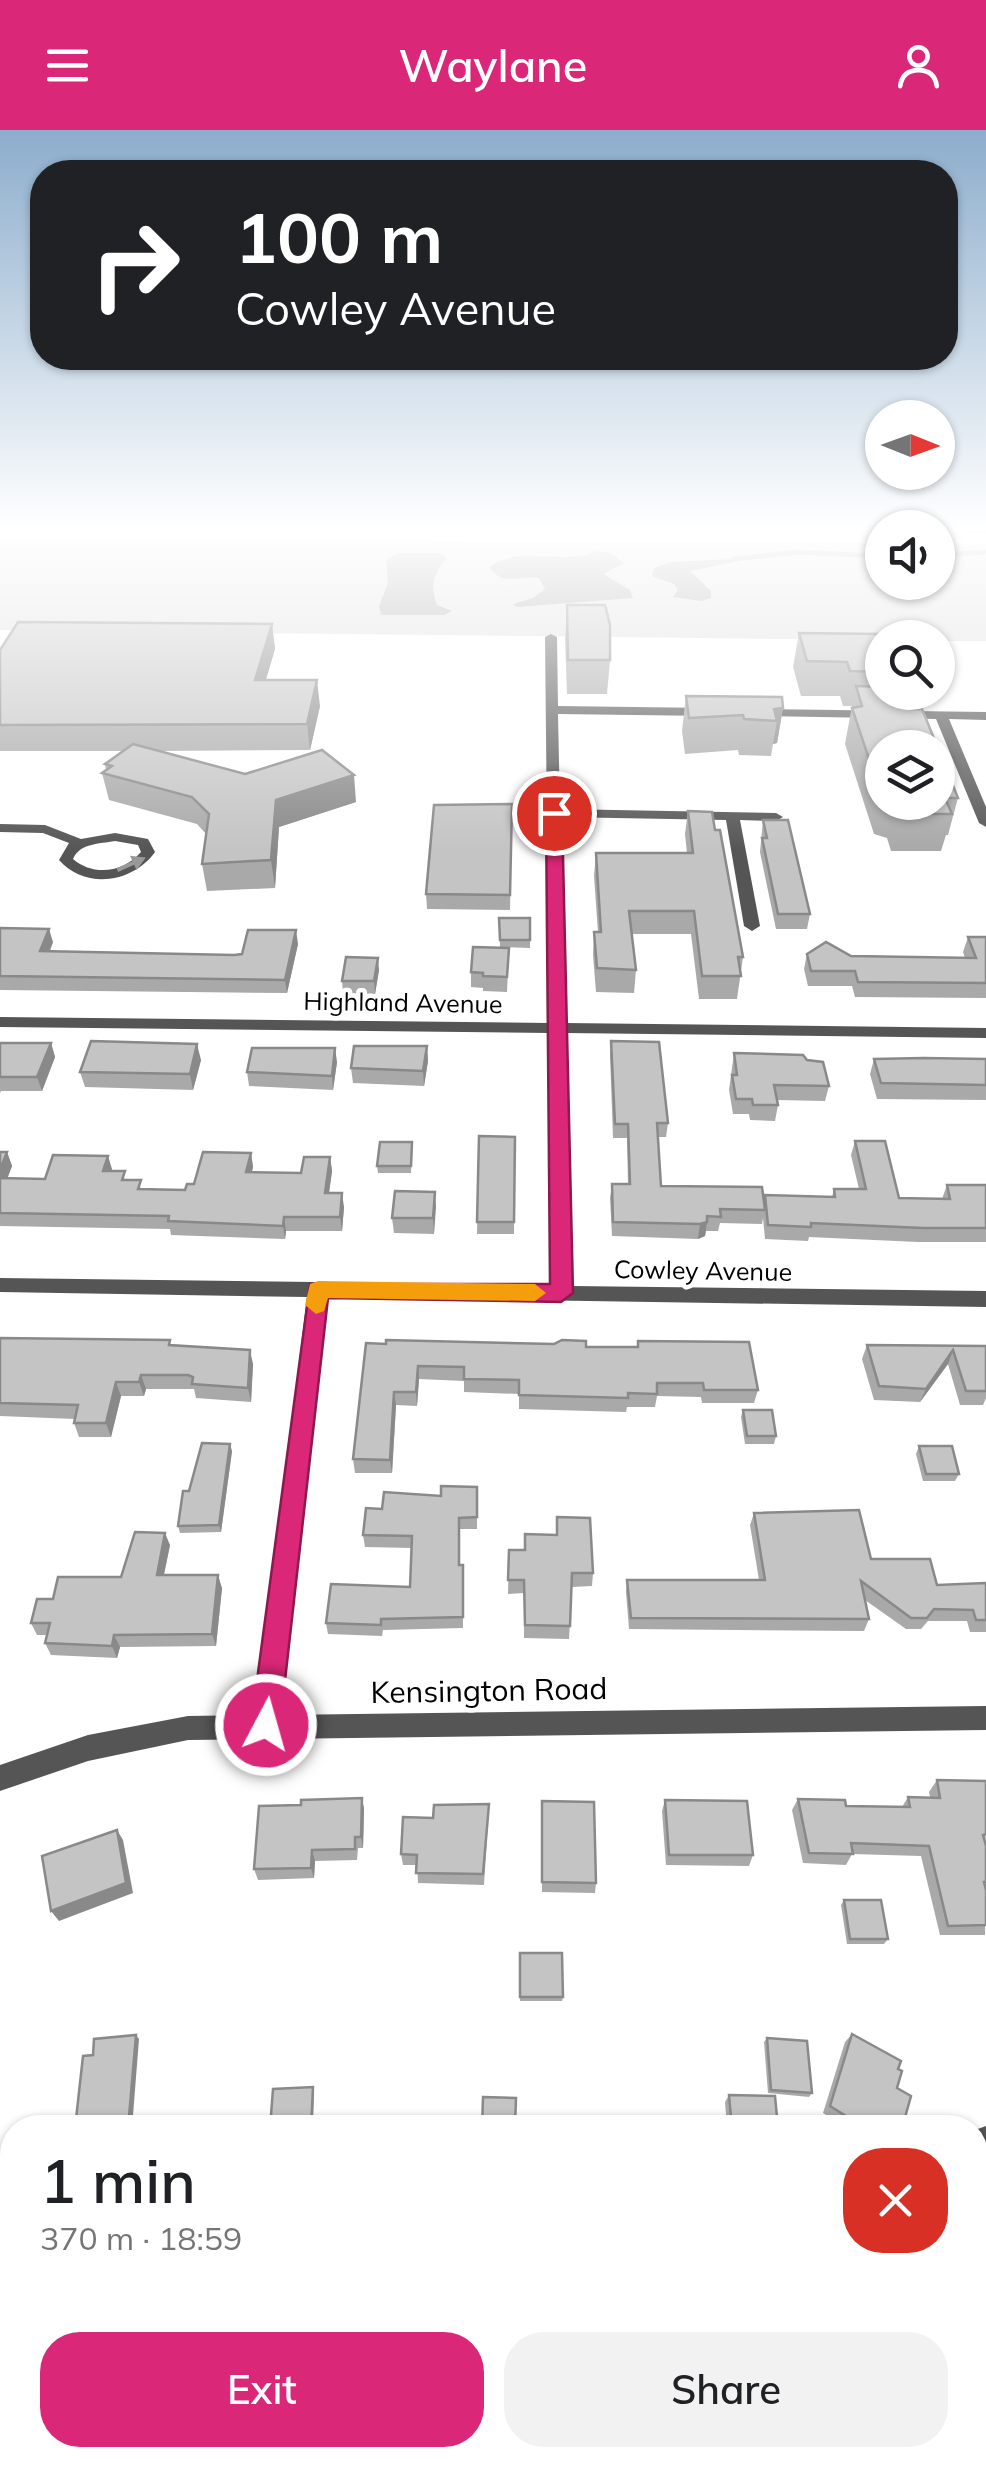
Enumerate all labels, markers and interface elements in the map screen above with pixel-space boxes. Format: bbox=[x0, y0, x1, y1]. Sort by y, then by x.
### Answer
text: Waylane bbox=[399, 37, 587, 93]
icon: menu bbox=[40, 38, 95, 93]
icon: person bbox=[891, 38, 946, 93]
text: 100 m bbox=[235, 193, 443, 281]
icon: right bbox=[70, 200, 200, 330]
text: Cowley Avenue bbox=[235, 280, 556, 336]
north arrow bbox=[865, 400, 955, 490]
map controls bbox=[865, 400, 955, 820]
button: sound bbox=[865, 510, 955, 600]
button: search bbox=[865, 620, 955, 710]
button: layers bbox=[865, 730, 955, 820]
pin bbox=[512, 771, 597, 856]
icon: arrive bbox=[527, 786, 582, 841]
one-way arrow bbox=[116, 856, 145, 872]
street label: Highland Avenue bbox=[303, 985, 503, 1019]
street label: Cowley Avenue bbox=[614, 1253, 792, 1287]
street label: Kensington Road bbox=[370, 1669, 608, 1711]
position arrow bbox=[214, 1673, 318, 1777]
text: 1 min bbox=[40, 2143, 196, 2218]
button: close bbox=[843, 2148, 948, 2253]
text: 370 m · 18:59 bbox=[40, 2218, 242, 2258]
button: Exit bbox=[40, 2332, 484, 2447]
button: Share bbox=[504, 2332, 948, 2447]

